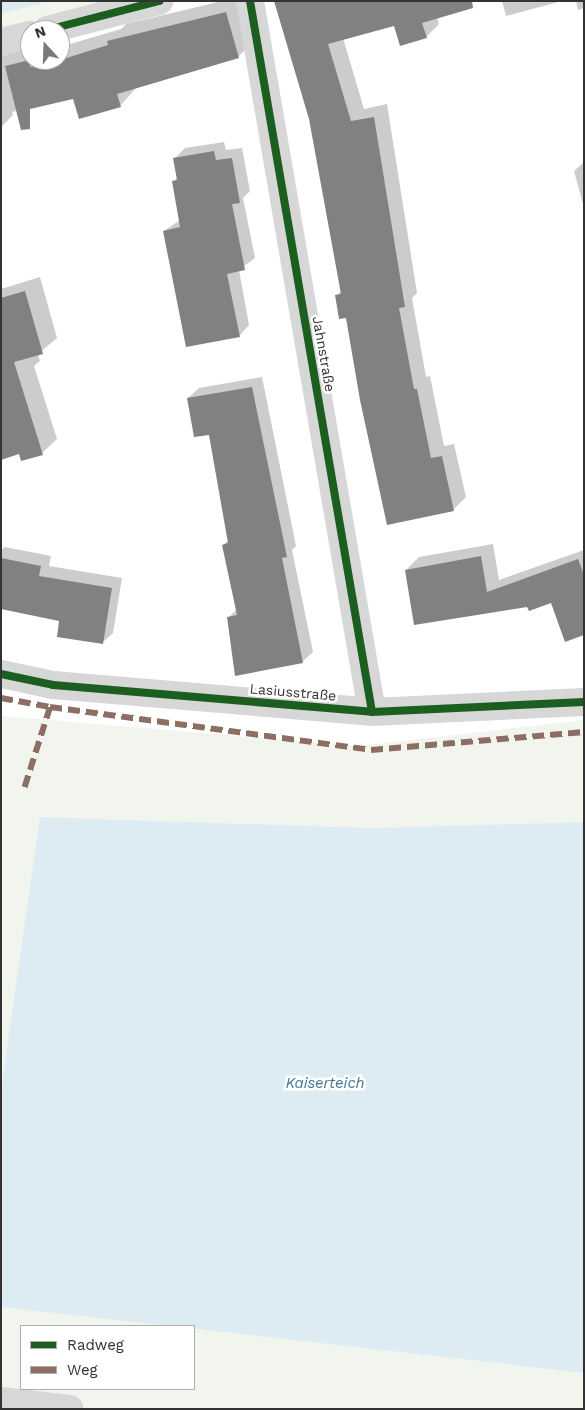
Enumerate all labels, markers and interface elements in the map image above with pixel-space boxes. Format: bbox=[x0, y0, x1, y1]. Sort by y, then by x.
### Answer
north arrow bbox=[20, 20, 70, 70]
text: N bbox=[33, 23, 48, 41]
street label: Jahnstraße bbox=[309, 315, 339, 393]
street label: Lasiusstraße bbox=[249, 680, 337, 704]
water label: Kaiserteich bbox=[285, 1075, 365, 1093]
legend bbox=[20, 1325, 195, 1390]
text: Radweg bbox=[67, 1336, 124, 1354]
text: Weg bbox=[67, 1361, 98, 1379]

